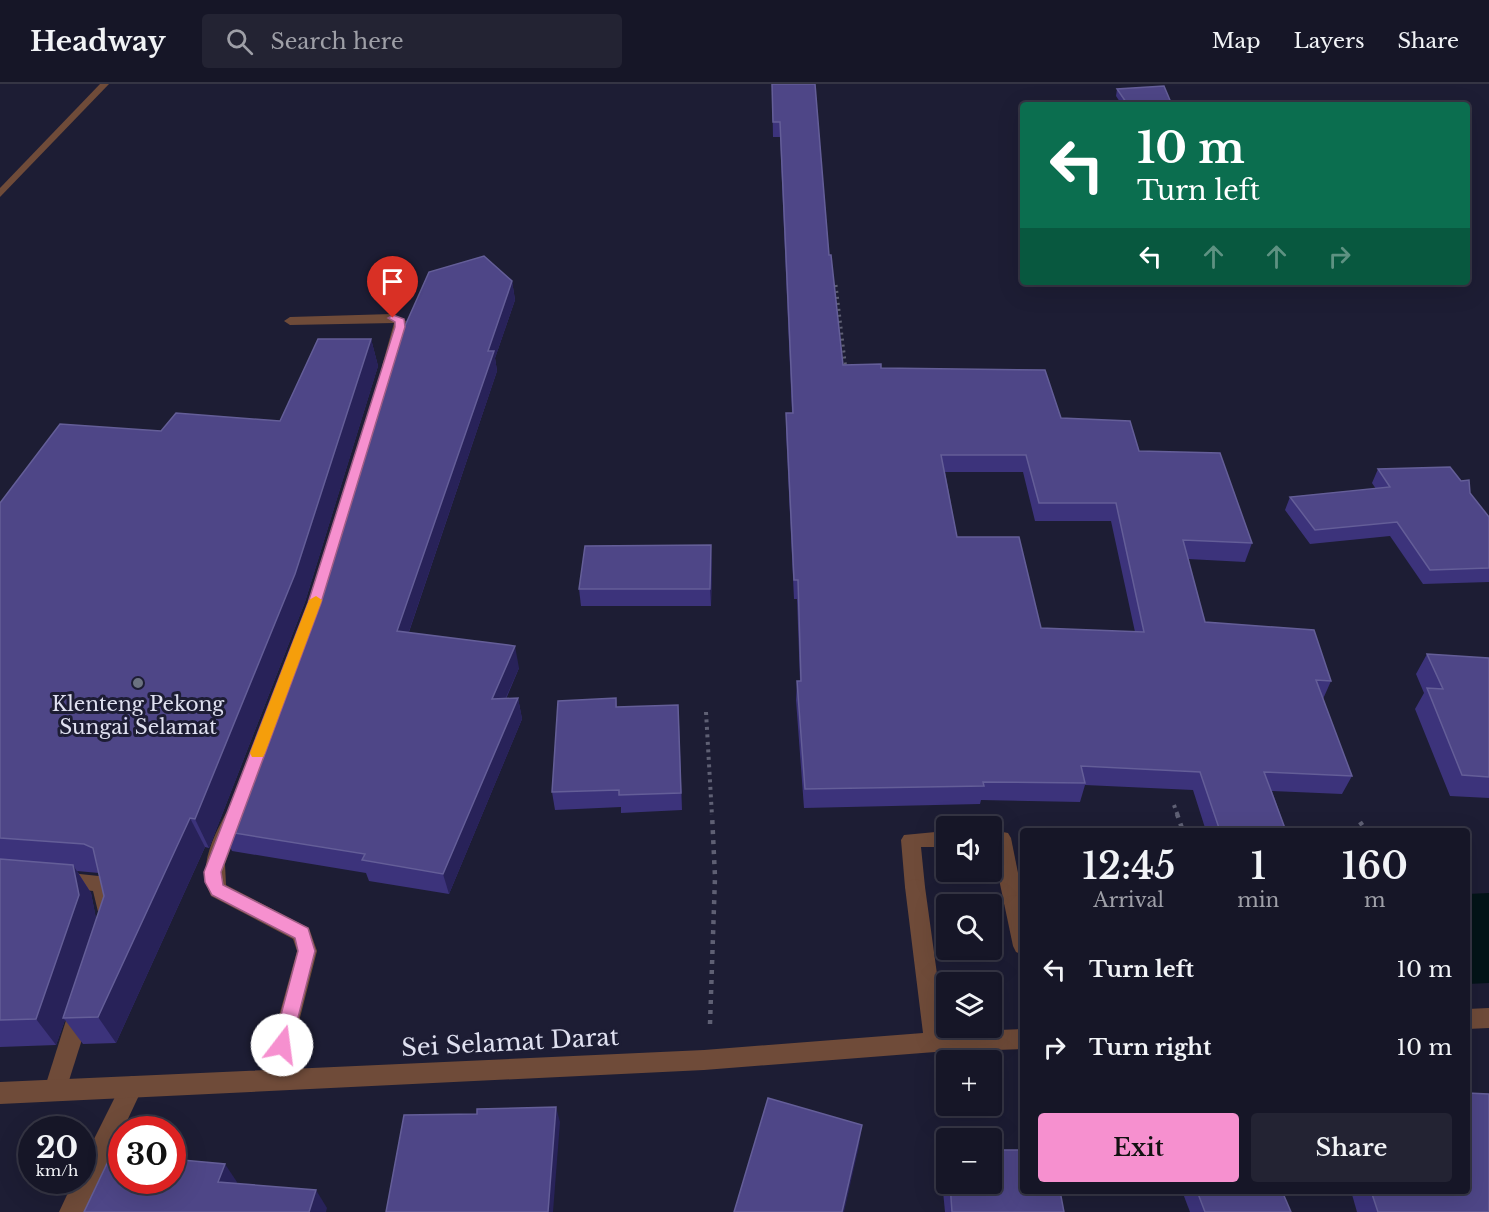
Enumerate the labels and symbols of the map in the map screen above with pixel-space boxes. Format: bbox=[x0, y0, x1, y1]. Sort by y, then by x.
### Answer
pin bbox=[367, 256, 418, 318]
marker: Klenteng Pekong Sungai Selamat bbox=[131, 676, 145, 690]
place label: Klenteng Pekong Sungai Selamat bbox=[52, 692, 225, 739]
position arrow bbox=[250, 1013, 314, 1077]
street label: Sei Selamat Darat bbox=[400, 1022, 620, 1062]
speed limit sign: 30 bbox=[108, 1116, 186, 1194]

